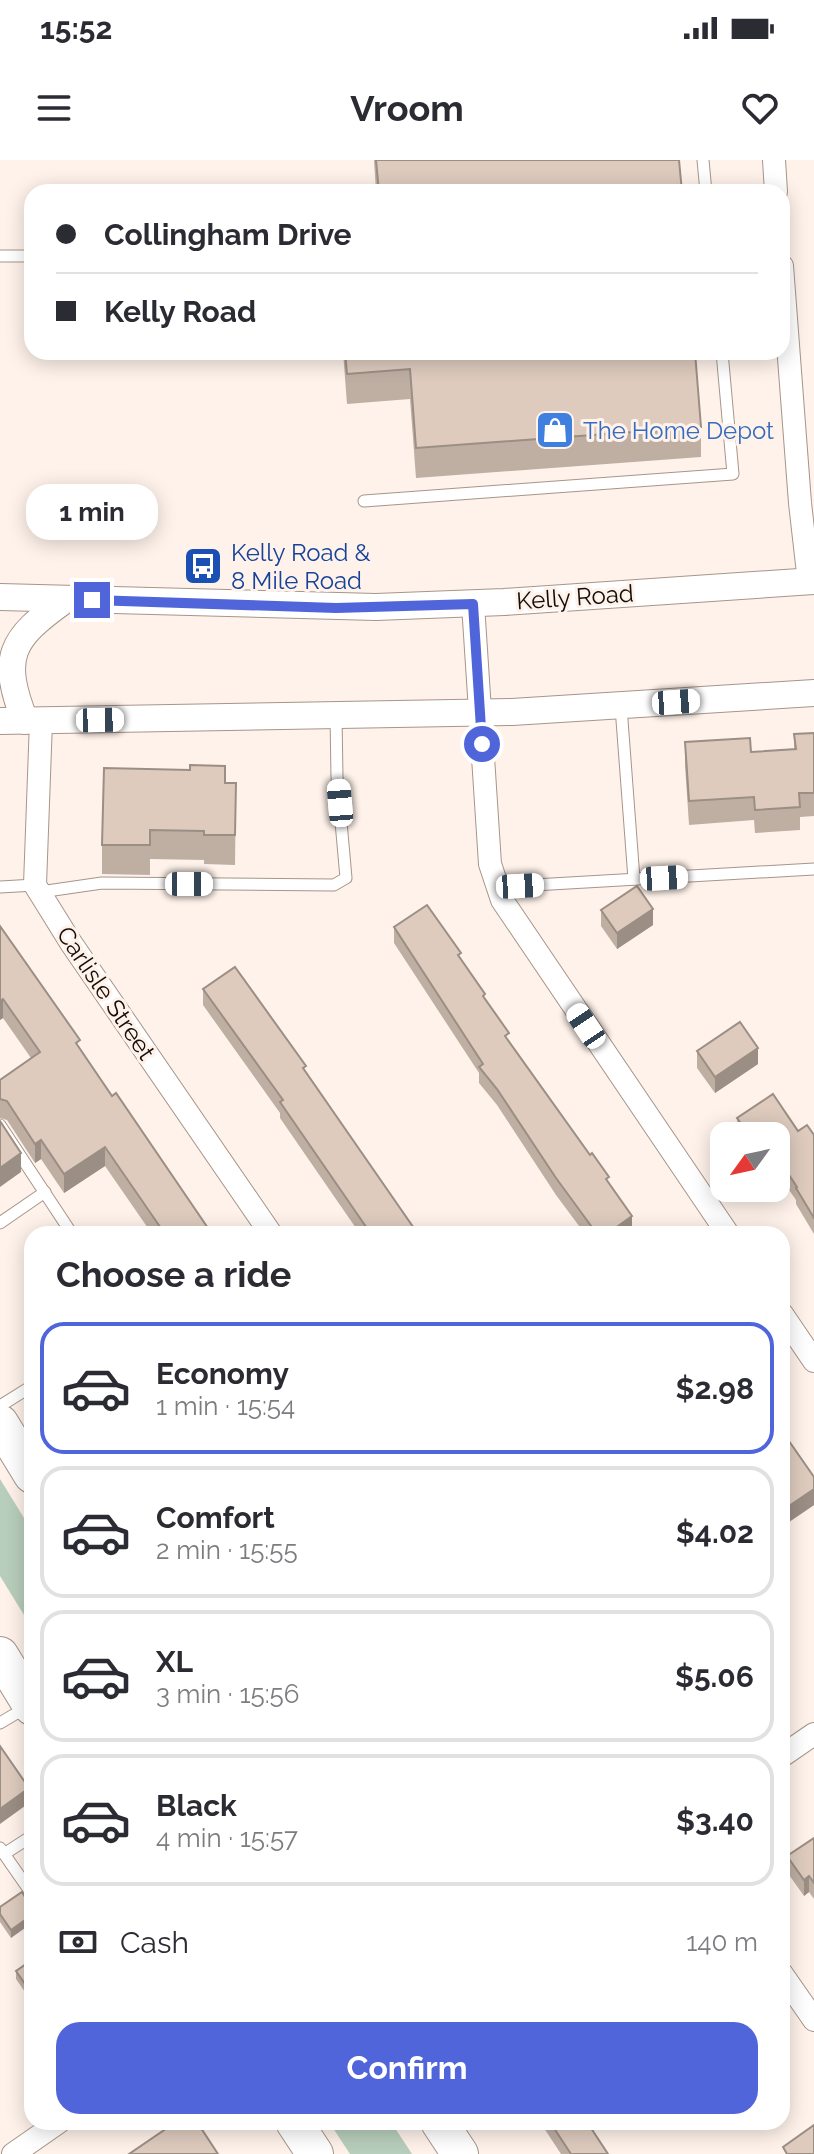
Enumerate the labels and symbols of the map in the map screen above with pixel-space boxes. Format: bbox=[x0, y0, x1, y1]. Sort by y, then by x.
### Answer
shop icon: The Home Depot bbox=[534, 409, 576, 451]
place label: The Home Depot bbox=[583, 416, 774, 445]
callout: 1 min bbox=[26, 484, 158, 540]
place label: Kelly Road & 8 Mile Road bbox=[231, 538, 371, 595]
bus stop icon: Kelly Road & 8 Mile Road bbox=[182, 545, 224, 587]
street label: Kelly Road bbox=[515, 578, 635, 616]
route end bbox=[74, 582, 110, 618]
car bbox=[651, 688, 701, 716]
car bbox=[76, 708, 124, 732]
route start bbox=[464, 726, 500, 762]
car bbox=[326, 778, 354, 828]
car bbox=[639, 865, 689, 891]
car bbox=[165, 872, 213, 896]
car bbox=[495, 873, 545, 899]
street label: Carlisle Street bbox=[51, 921, 161, 1065]
car bbox=[563, 999, 609, 1053]
north arrow bbox=[710, 1122, 790, 1202]

